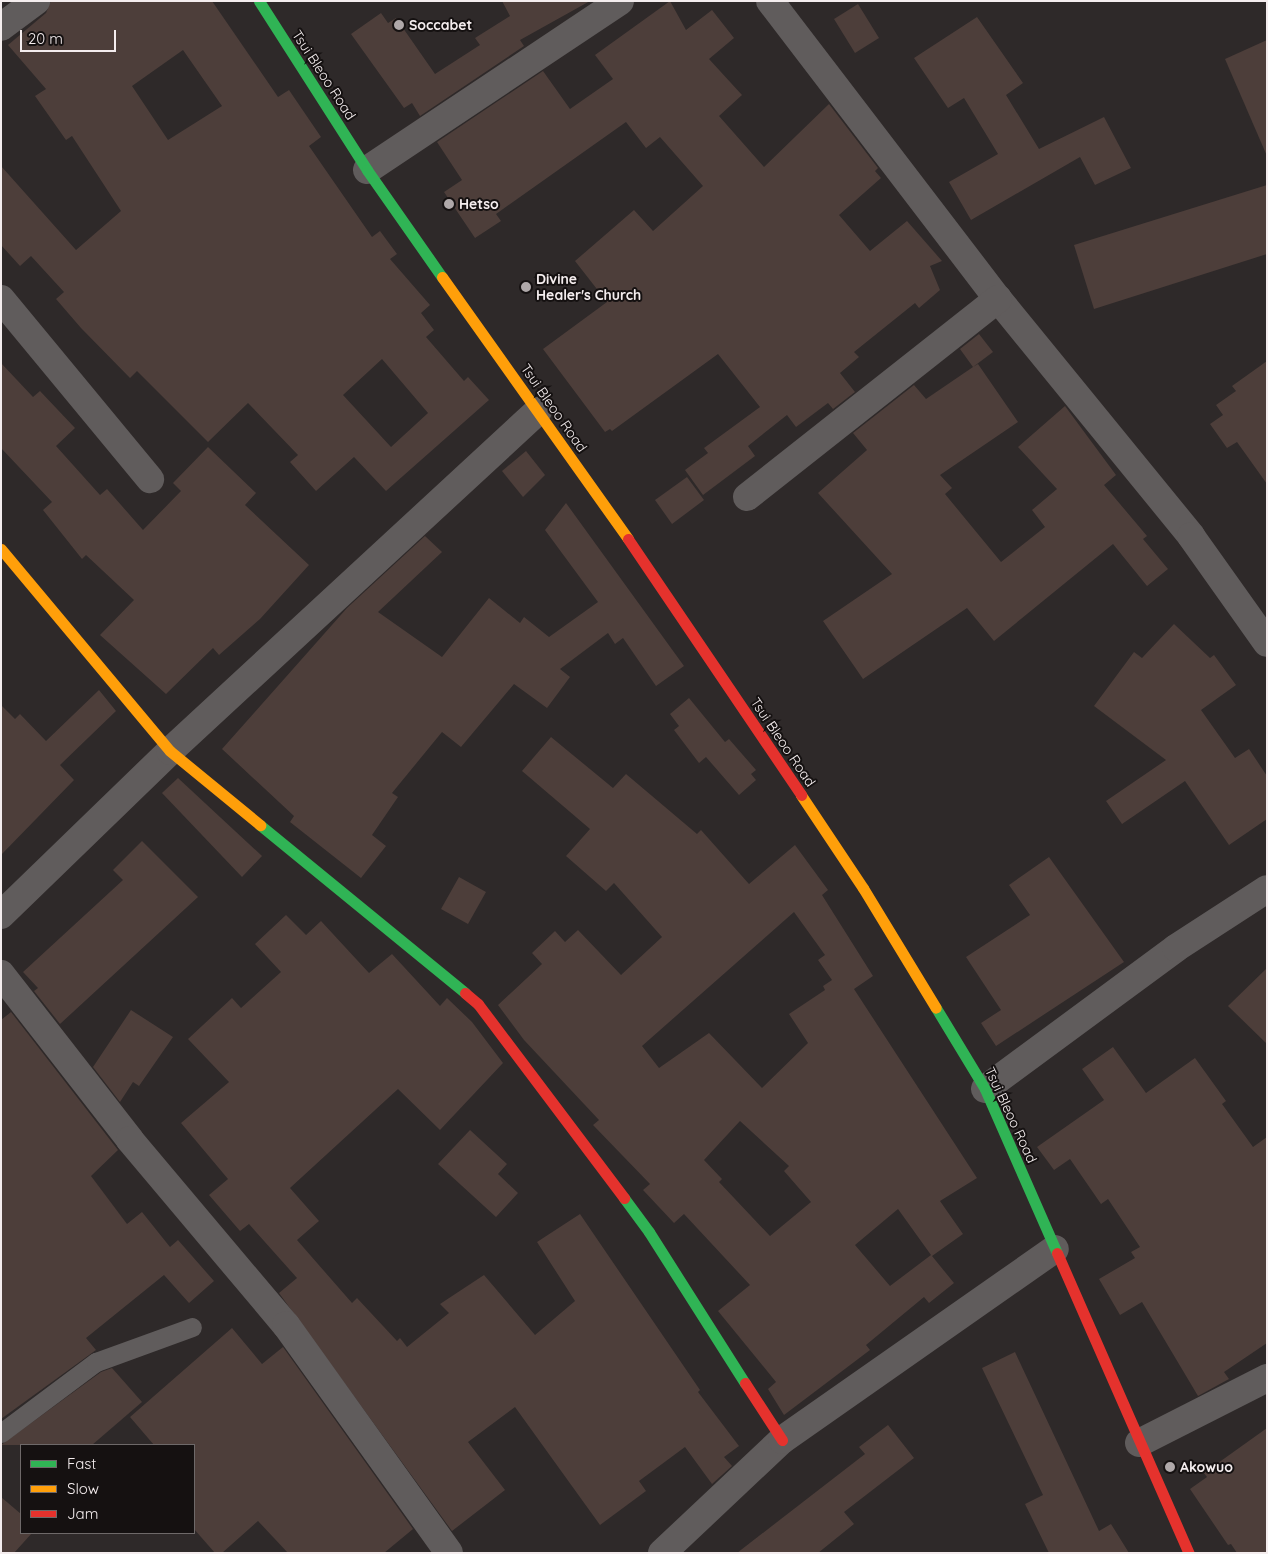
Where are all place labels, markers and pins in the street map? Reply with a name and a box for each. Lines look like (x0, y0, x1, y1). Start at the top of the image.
place label: Soccabet (409, 17, 472, 33)
marker: Soccabet (393, 19, 405, 31)
place label: Hetso (459, 196, 499, 212)
marker: Hetso (443, 198, 455, 210)
place label: Divine Healer's Church (536, 271, 641, 304)
marker: Divine Healer's Church (520, 281, 532, 293)
place label: Akowuo (1180, 1459, 1233, 1475)
marker: Akowuo (1164, 1461, 1176, 1473)

